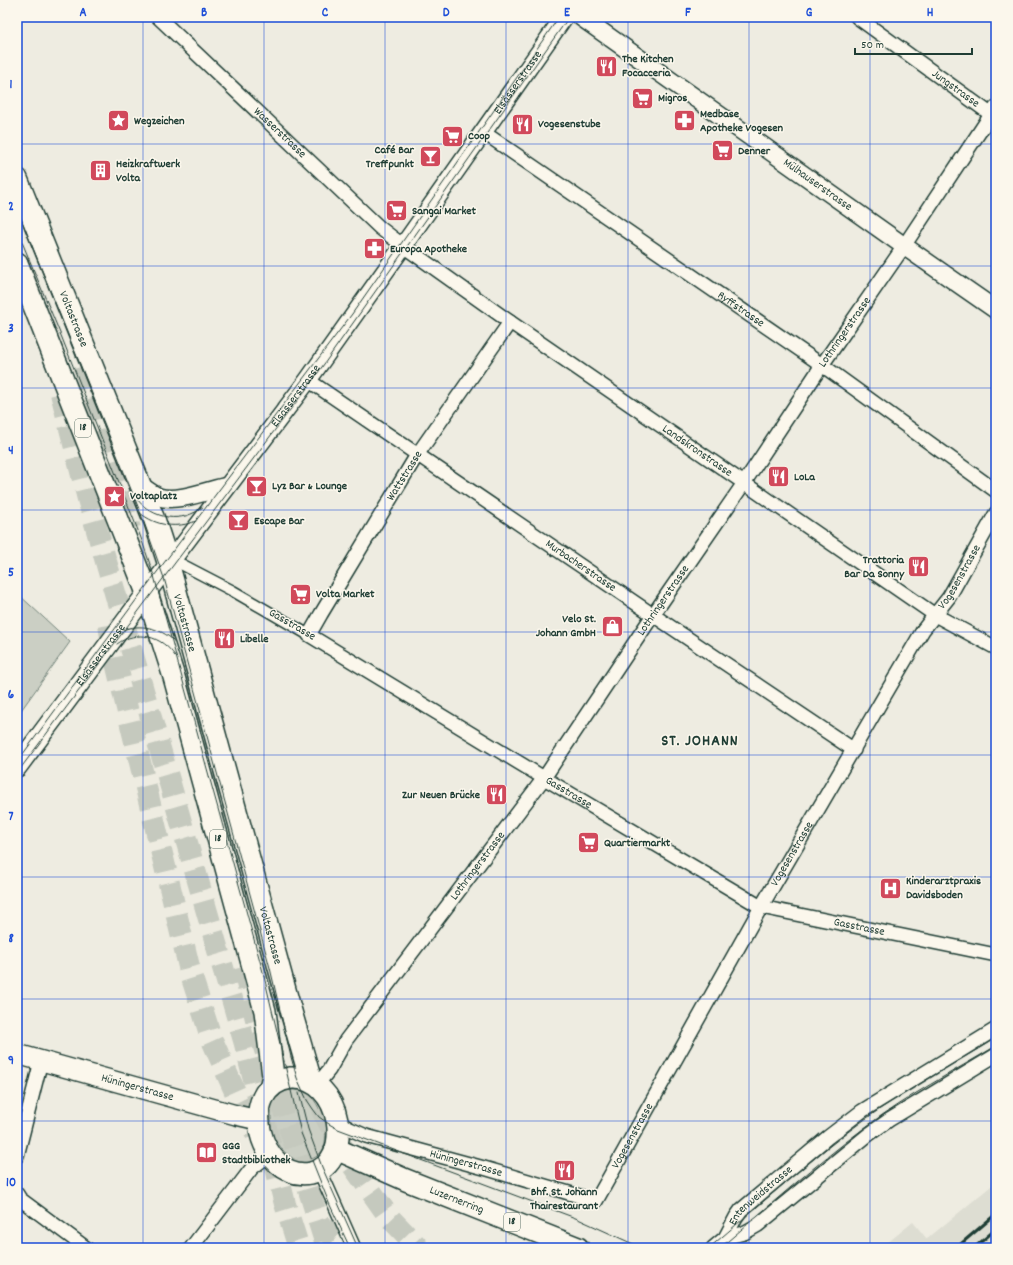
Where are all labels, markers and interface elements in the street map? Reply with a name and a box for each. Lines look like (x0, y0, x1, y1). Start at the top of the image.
text: A (79, 4, 87, 23)
text: B (201, 4, 207, 23)
text: C (322, 4, 329, 23)
text: D (443, 4, 450, 23)
text: E (564, 4, 571, 23)
text: F (685, 4, 691, 23)
text: G (806, 4, 813, 23)
text: H (927, 4, 934, 23)
scale bar (855, 30, 972, 56)
text: 50 m (861, 37, 884, 54)
street label: Elsässerstrasse (490, 47, 546, 118)
place label: The Kitchen Focacceria (622, 51, 674, 82)
restaurant icon: The Kitchen Focacceria (594, 53, 620, 79)
street label: Jungstrasse (928, 66, 983, 112)
text: 1 (10, 76, 13, 95)
supermarket icon: Migros (630, 85, 656, 111)
place label: Migros (658, 90, 687, 107)
street label: Wasserstrasse (249, 103, 310, 162)
place label: Medbase Apotheke Vogesen (700, 106, 784, 137)
place icon: Wegzeichen (106, 108, 132, 134)
pharmacy icon: Medbase Apotheke Vogesen (671, 108, 697, 134)
restaurant icon: Vogesenstube (510, 111, 536, 137)
place label: Wegzeichen (134, 113, 185, 130)
place label: Vogesenstube (538, 116, 601, 133)
supermarket icon: Coop (440, 123, 466, 149)
place label: Coop (468, 128, 491, 145)
supermarket icon: Denner (709, 138, 735, 164)
place label: Café Bar Treffpunkt (366, 142, 415, 173)
place label: Denner (738, 143, 771, 160)
bar icon: Café Bar Treffpunkt (417, 144, 443, 170)
street label: Mülhauserstrasse (780, 154, 856, 215)
place label: Heizkraftwerk Volta (116, 156, 180, 187)
building icon: Heizkraftwerk Volta (87, 158, 113, 184)
text: 2 (8, 198, 14, 217)
supermarket icon: Sangai Market (384, 198, 410, 224)
place label: Sangai Market (412, 203, 477, 220)
pharmacy icon: Europa Apotheke (361, 236, 387, 262)
place label: Europa Apotheke (390, 241, 468, 258)
street label: Ryffstrasse (714, 287, 768, 332)
street label: Voltastrasse (54, 289, 92, 350)
street label: Lothringerstrasse (814, 293, 875, 371)
text: 3 (8, 320, 14, 339)
street label: Elsässerstrasse (267, 361, 325, 431)
road number: 18 (75, 419, 91, 437)
street label: Landskronstrasse (659, 421, 736, 481)
text: 4 (8, 442, 14, 461)
street label: Wattstrasse (383, 448, 427, 504)
restaurant icon: LoLa (766, 464, 792, 490)
place label: LoLa (794, 469, 816, 486)
bar icon: Lyz Bar & Lounge (244, 473, 270, 499)
place label: Lyz Bar & Lounge (272, 478, 348, 495)
place icon: Voltaplatz (102, 483, 128, 509)
place label: Voltaplatz (130, 488, 177, 505)
bar icon: Escape Bar (226, 508, 252, 534)
place label: Escape Bar (254, 513, 305, 530)
street label: Murbacherstrasse (542, 536, 620, 596)
street label: Vogesenstrasse (934, 541, 985, 613)
place label: Trattoria Bar Da Sonny (844, 552, 905, 583)
restaurant icon: Trattoria Bar Da Sonny (906, 554, 932, 580)
street label: Lothringerstrasse (633, 562, 693, 639)
text: 5 (8, 564, 14, 583)
supermarket icon: Volta Market (287, 581, 313, 607)
place label: Volta Market (316, 586, 375, 603)
street label: Voltastrasse (169, 592, 201, 654)
street label: Gasstrasse (265, 605, 319, 645)
place label: Velo St. Johann GmbH (536, 611, 596, 642)
shop icon: Velo St. Johann GmbH (599, 613, 625, 639)
street label: Elsässerstrasse (72, 620, 130, 690)
restaurant icon: Libelle (212, 626, 238, 652)
place label: Libelle (240, 631, 269, 648)
text: 6 (8, 686, 15, 705)
district label: ST. JOHANN (661, 730, 739, 753)
street label: Gasstrasse (542, 772, 595, 813)
restaurant icon: Zur Neuen Brücke (483, 782, 509, 808)
place label: Zur Neuen Brücke (402, 787, 481, 804)
text: 7 (9, 808, 14, 827)
street label: Vogesenstrasse (766, 818, 818, 890)
street label: Lothringerstrasse (446, 828, 509, 904)
road number: 18 (210, 830, 226, 848)
supermarket icon: Quartiermarkt (575, 830, 601, 856)
place label: Quartiermarkt (604, 835, 671, 852)
place label: Kinderarztpraxis Davidsboden (906, 873, 981, 904)
hospital icon: Kinderarztpraxis Davidsboden (878, 875, 904, 901)
street label: Voltastrasse (254, 905, 286, 966)
street label: Gasstrasse (832, 914, 886, 941)
text: 8 (8, 930, 14, 949)
text: 9 (8, 1052, 14, 1071)
street label: Hüningerstrasse (99, 1069, 176, 1106)
street label: Vogesenstrasse (607, 1100, 658, 1172)
place label: GGG Stadtbibliothek (222, 1138, 291, 1169)
library icon: GGG Stadtbibliothek (194, 1140, 220, 1166)
street label: Hüningerstrasse (428, 1145, 504, 1181)
restaurant icon: Bhf. St. Johann Thairestaurant (551, 1158, 577, 1184)
street label: Entenweidstrasse (725, 1162, 796, 1228)
text: 10 (6, 1174, 16, 1193)
street label: Luzernerring (427, 1182, 486, 1218)
place label: Bhf. St. Johann Thairestaurant (530, 1184, 599, 1215)
road number: 18 (504, 1213, 520, 1231)

